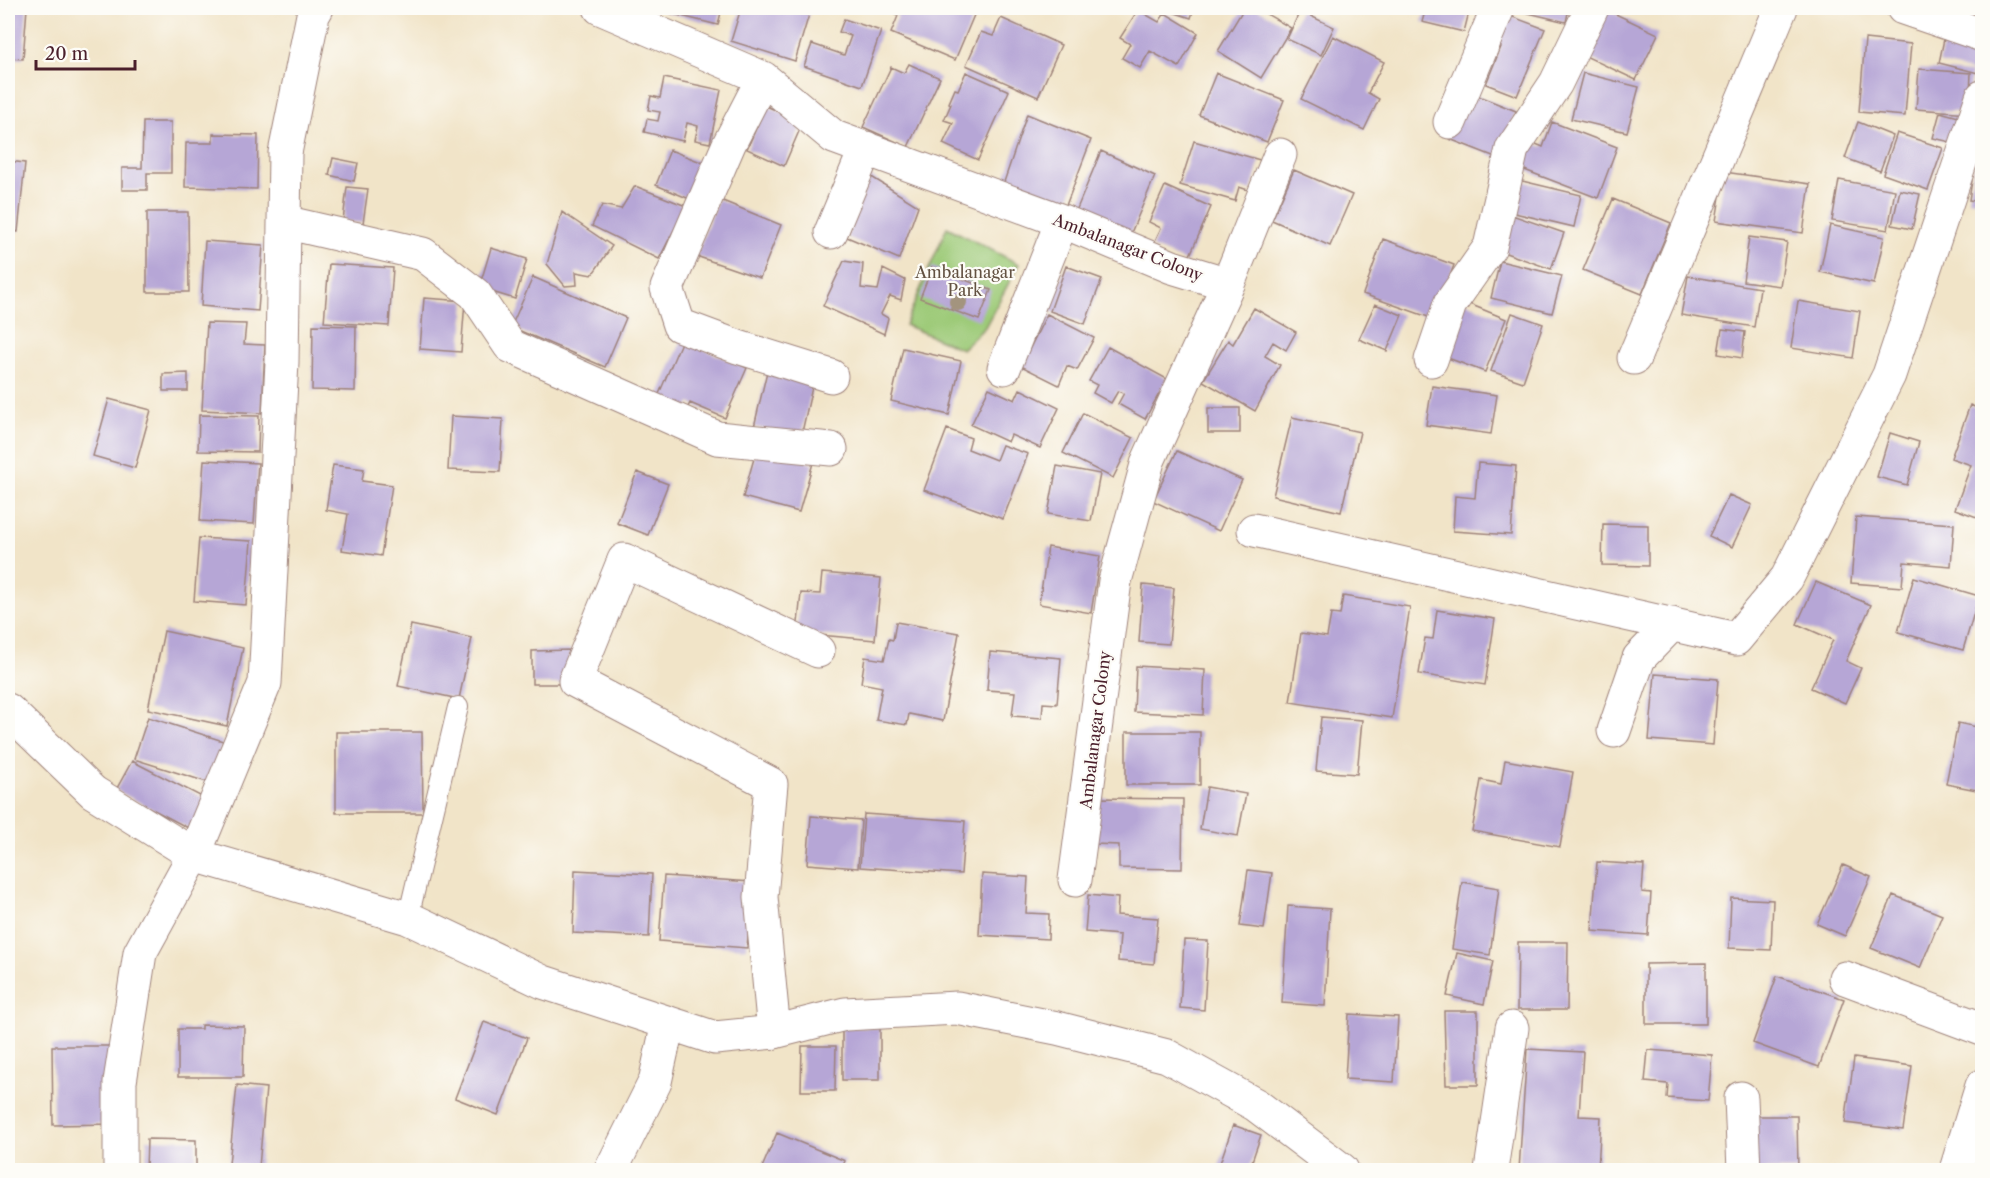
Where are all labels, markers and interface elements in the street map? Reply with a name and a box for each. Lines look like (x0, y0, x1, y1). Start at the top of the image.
scale bar (36, 33, 135, 71)
text: 20 m (45, 43, 89, 65)
street label: Ambalanagar Colony (1049, 209, 1207, 285)
park label: Ambalanagar Park (914, 262, 1015, 300)
street label: Ambalanagar Colony (1075, 649, 1115, 811)

